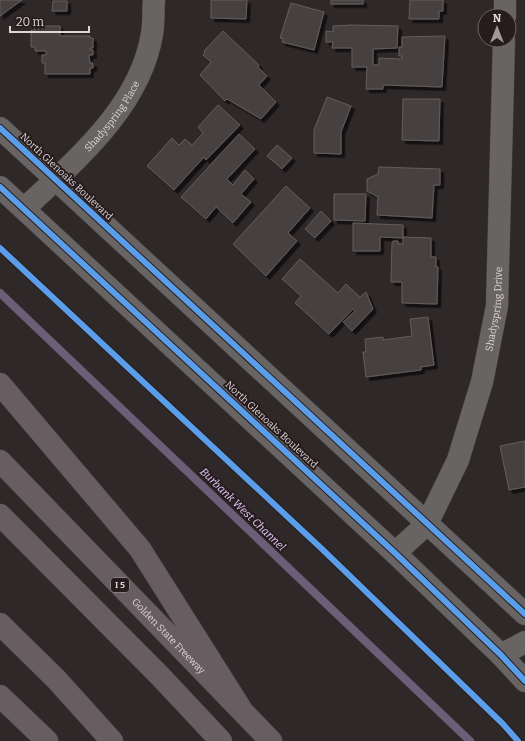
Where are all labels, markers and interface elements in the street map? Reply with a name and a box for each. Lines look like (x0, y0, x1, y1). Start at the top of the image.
scale bar (10, 8, 89, 34)
north arrow (477, 8, 517, 48)
text: N (493, 12, 502, 25)
text: 20 m (16, 15, 45, 29)
street label: Shadyspring Place (82, 79, 143, 154)
street label: North Glenoaks Boulevard (18, 131, 115, 223)
street label: Shadyspring Drive (483, 267, 505, 352)
street label: North Glenoaks Boulevard (223, 379, 320, 471)
water label: Burbank West Channel (197, 465, 288, 554)
road number: I 5 (111, 578, 129, 592)
street label: Golden State Freeway (129, 596, 208, 677)

